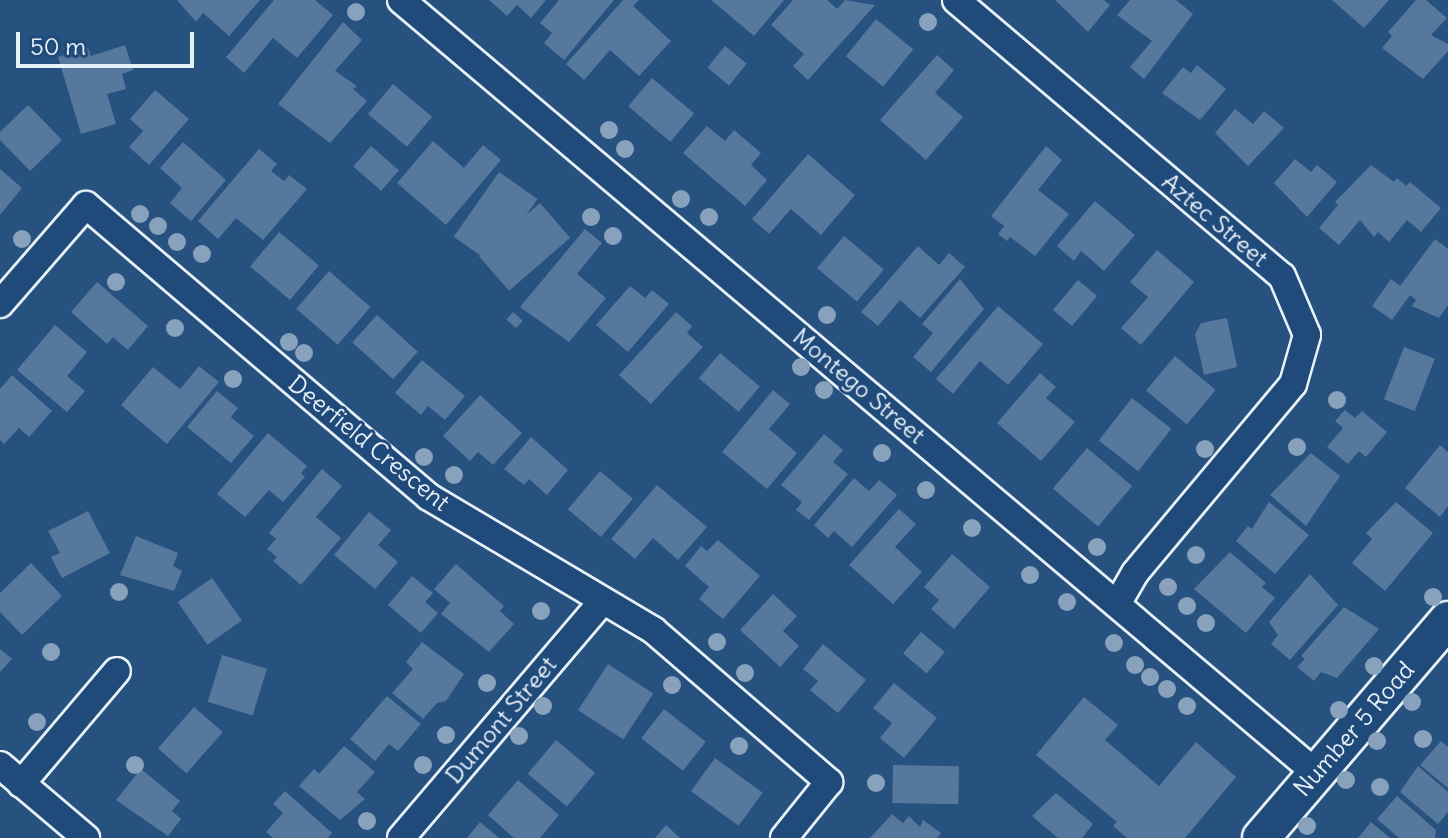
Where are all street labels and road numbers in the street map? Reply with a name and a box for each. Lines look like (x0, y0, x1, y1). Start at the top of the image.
street label: Aztec Street (1156, 167, 1274, 273)
street label: Montego Street (787, 322, 931, 450)
street label: Deerfield Crescent (283, 369, 455, 517)
street label: Dumont Street (439, 651, 563, 789)
street label: Number 5 Road (1288, 656, 1420, 802)

